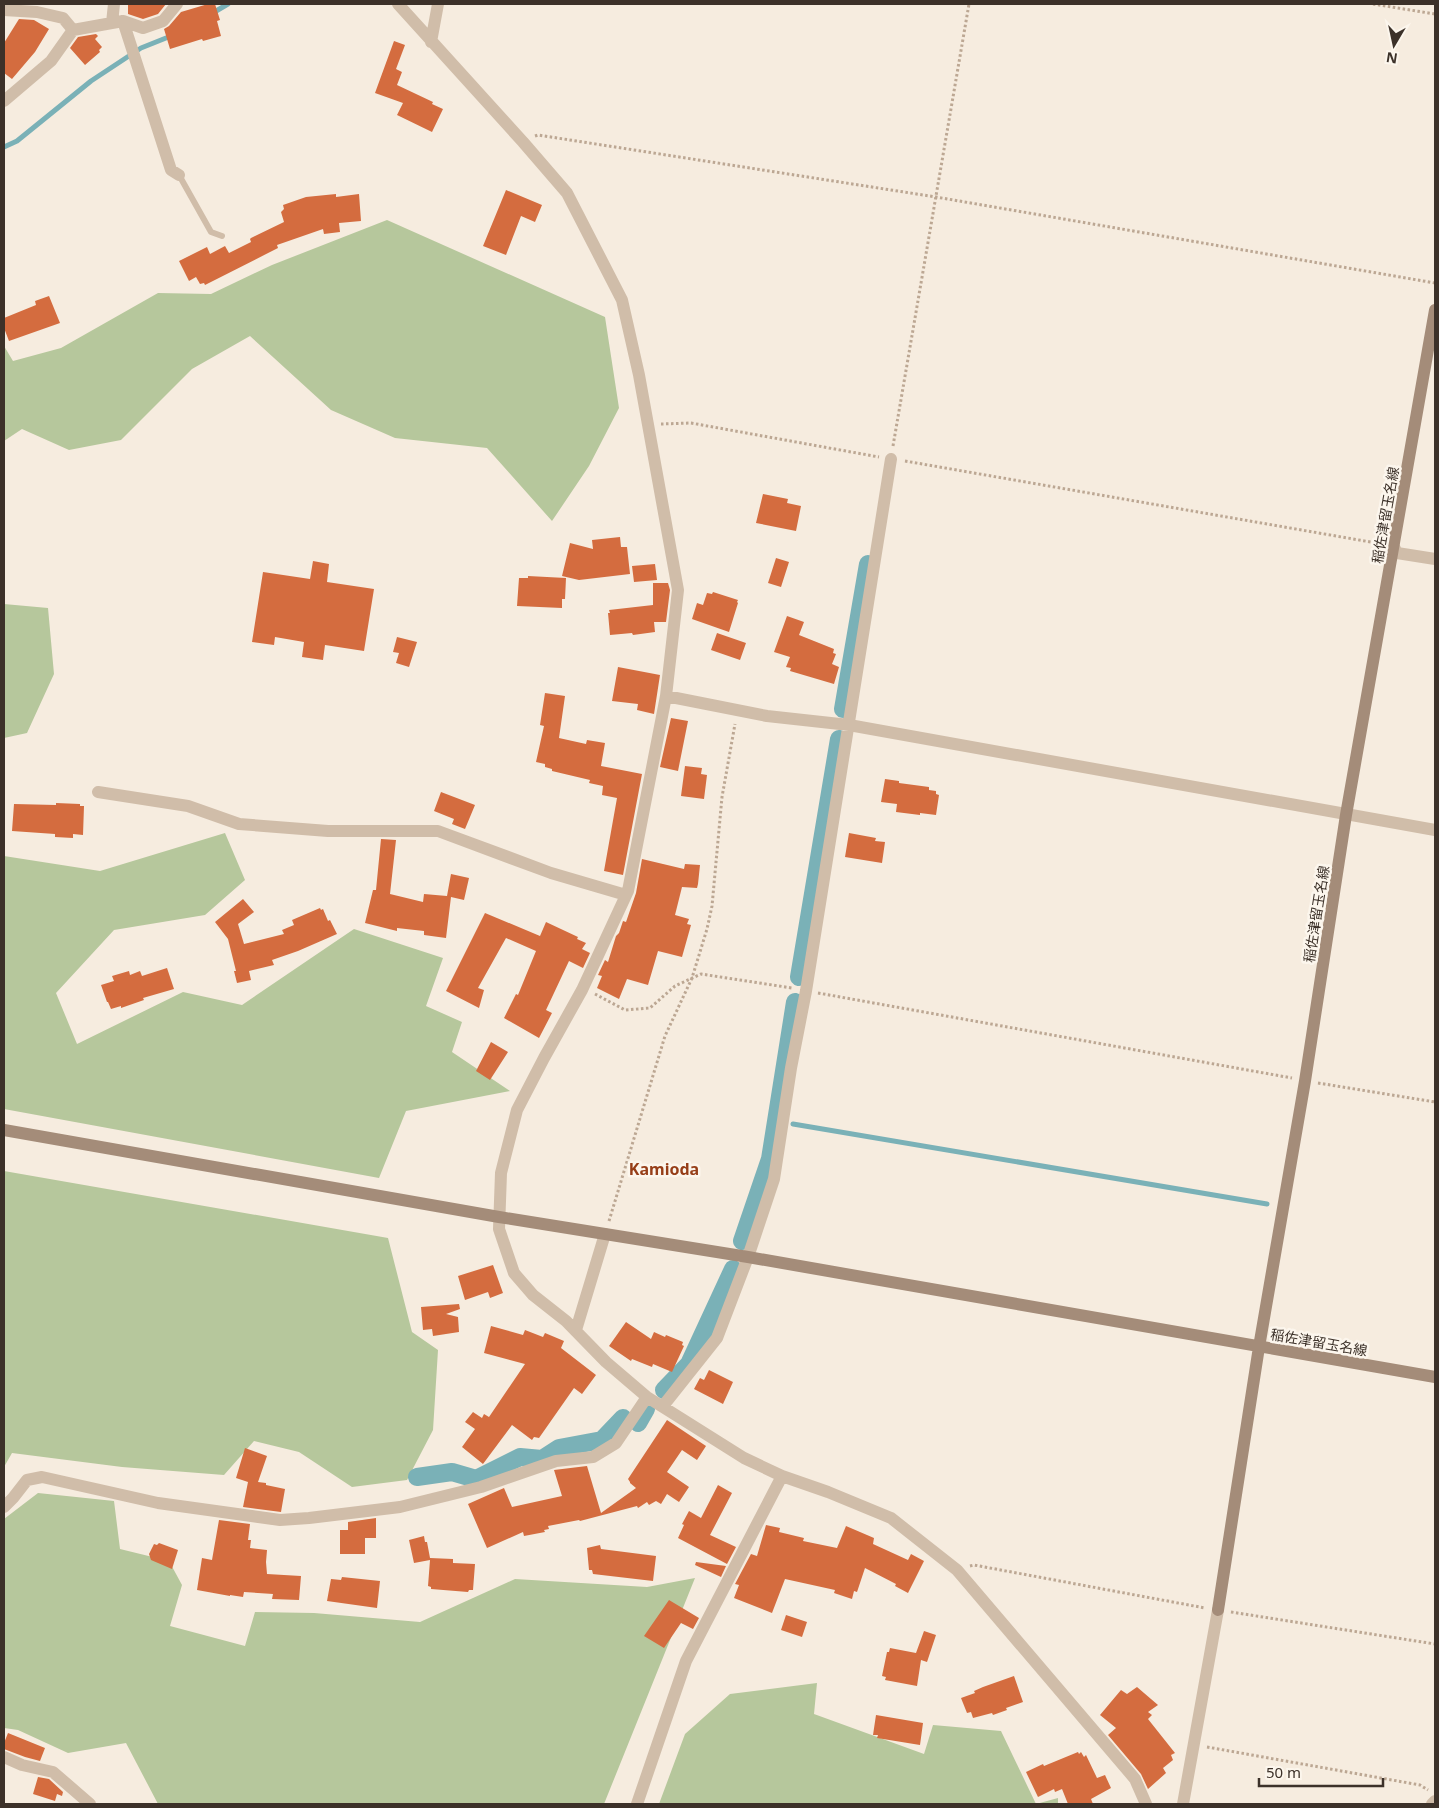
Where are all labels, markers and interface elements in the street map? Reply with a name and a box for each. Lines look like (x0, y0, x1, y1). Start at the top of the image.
north arrow (1369, 20, 1419, 70)
text: N (1385, 48, 1399, 69)
street label: 稲佐津留玉名線 (1367, 465, 1403, 565)
street label: 稲佐津留玉名線 (1299, 864, 1333, 964)
district label: Kamioda (629, 1158, 699, 1180)
street label: 稲佐津留玉名線 (1269, 1324, 1369, 1360)
scale bar (1259, 1756, 1383, 1788)
text: 50 m (1266, 1762, 1301, 1782)

